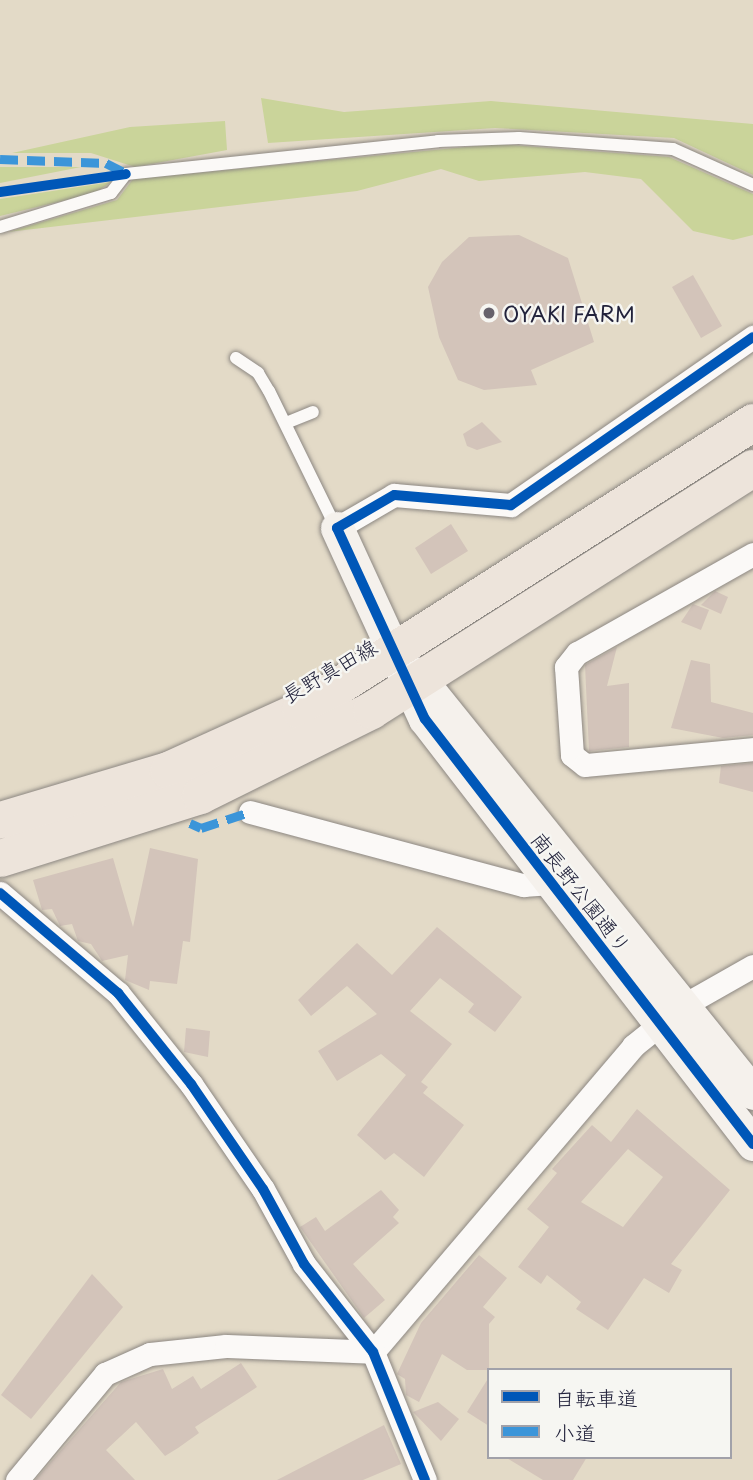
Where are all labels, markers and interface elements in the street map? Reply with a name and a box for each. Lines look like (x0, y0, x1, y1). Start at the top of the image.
place label: OYAKI FARM (503, 300, 637, 326)
marker: OYAKI FARM (481, 305, 497, 321)
street label: 長野真田線 (277, 633, 381, 707)
street label: 南長野公園通り (527, 826, 637, 958)
legend (487, 1368, 732, 1459)
text: 自転車道 (554, 1381, 638, 1413)
text: 小道 (554, 1416, 596, 1448)

